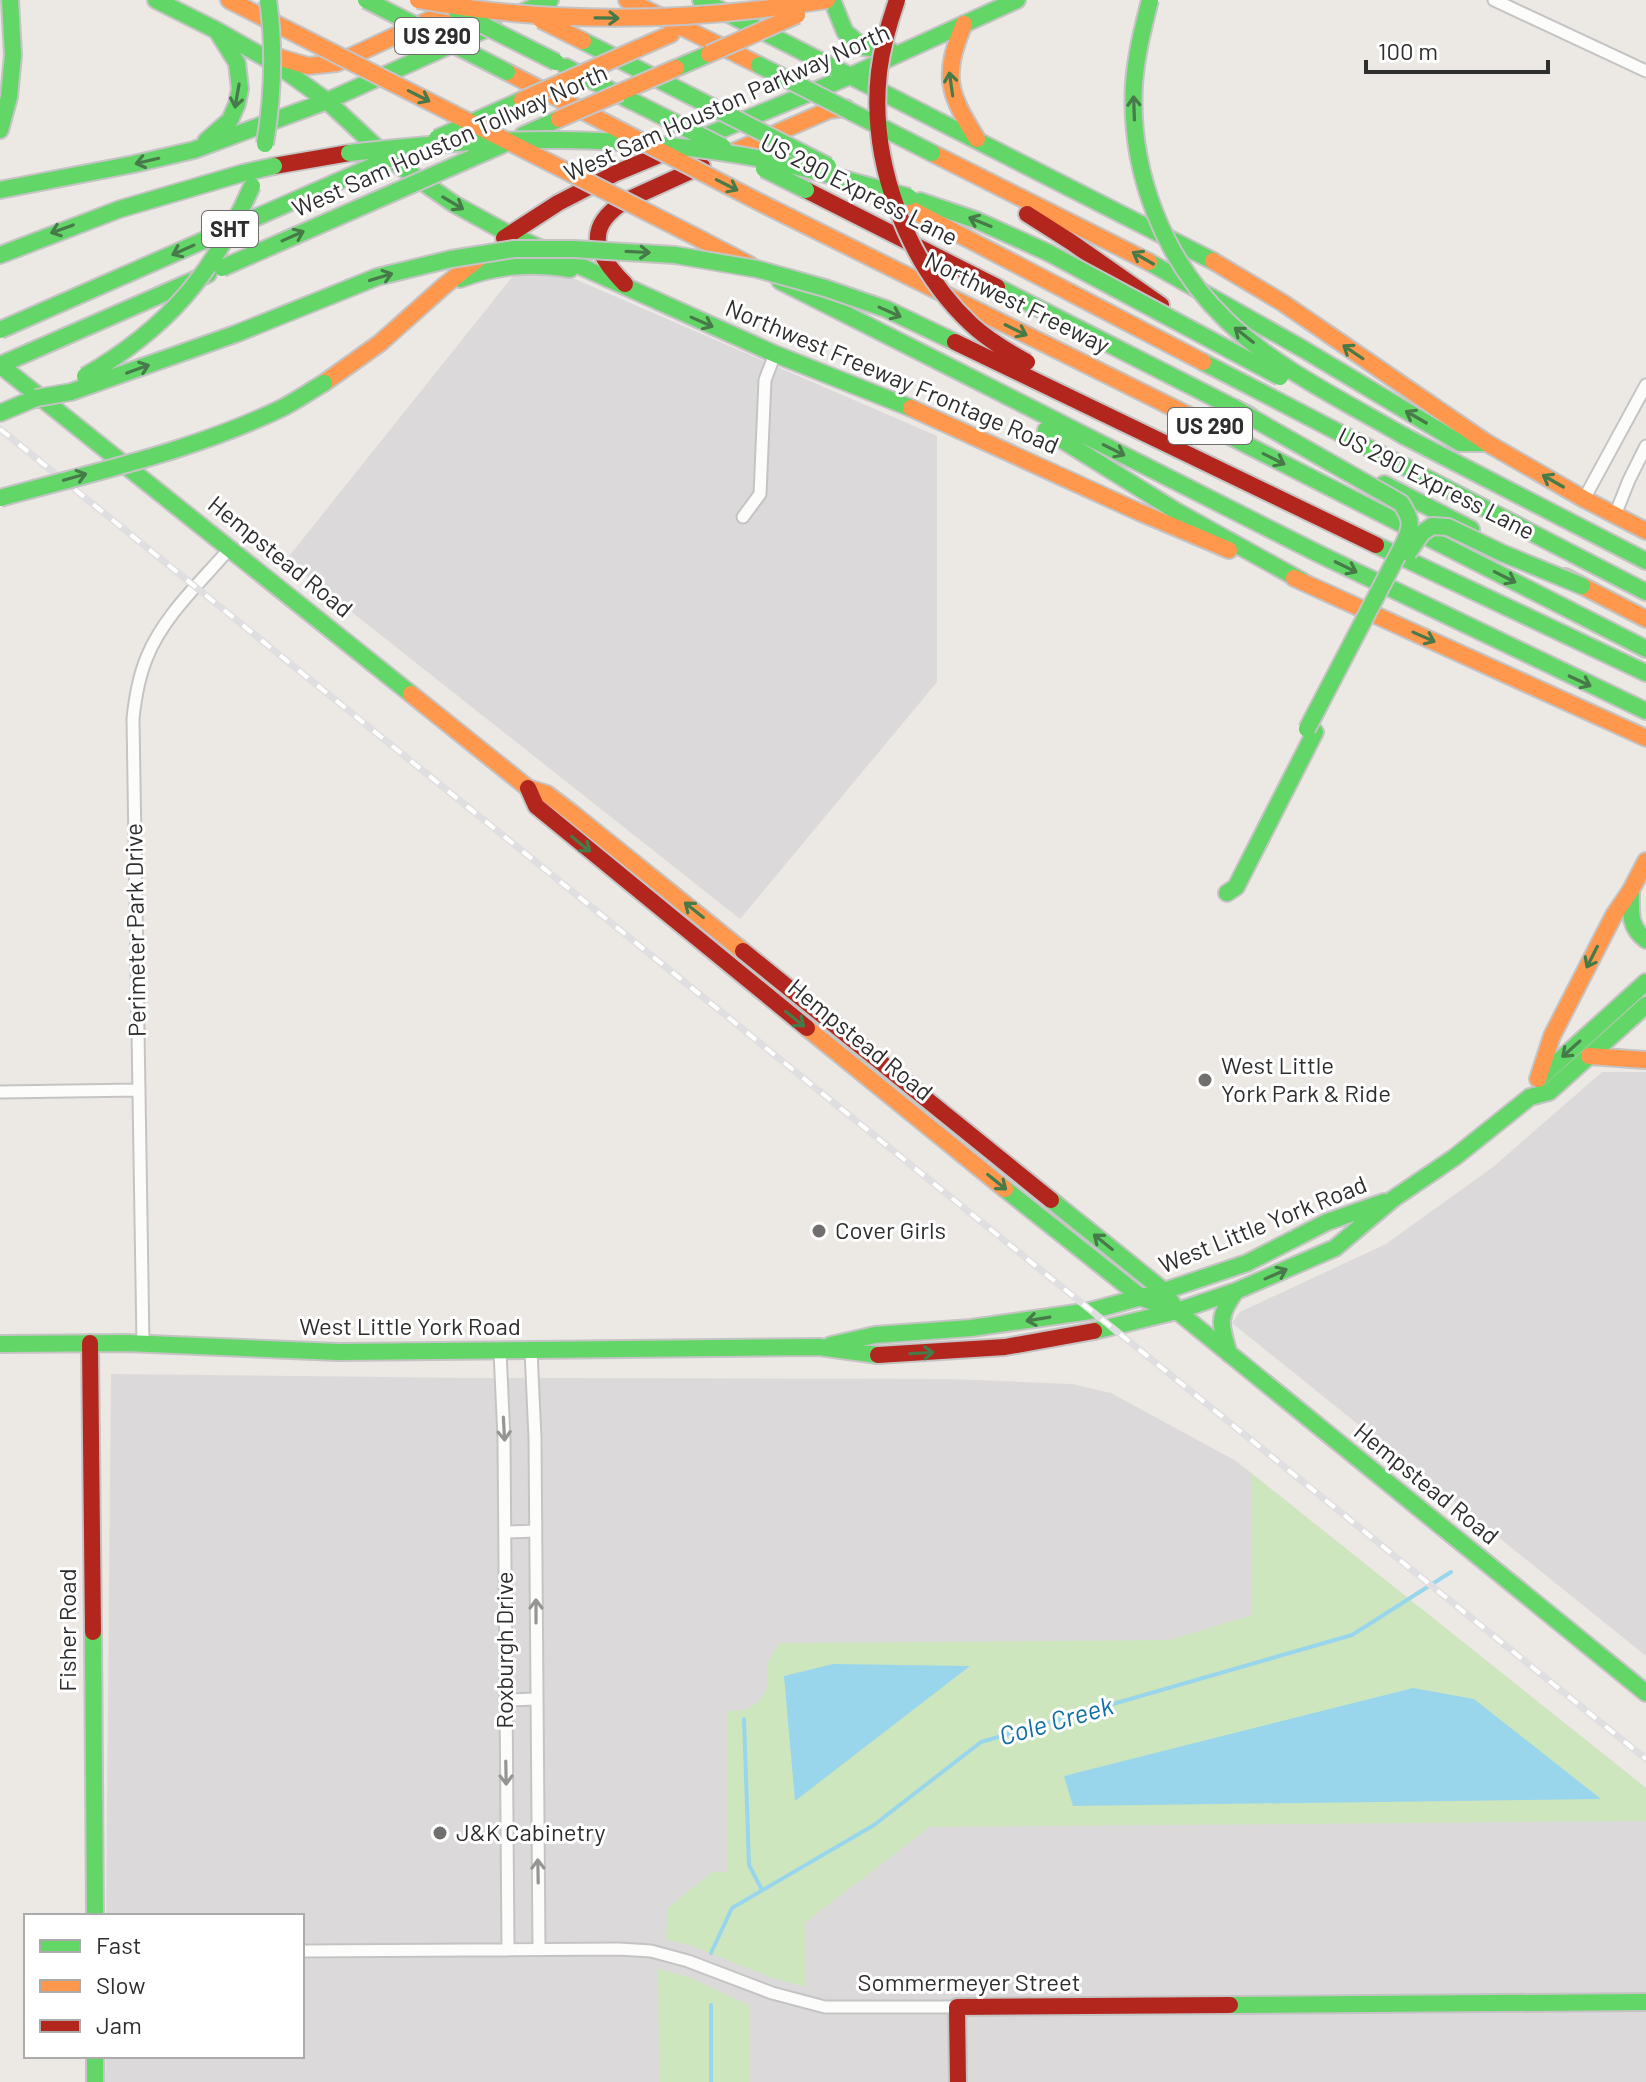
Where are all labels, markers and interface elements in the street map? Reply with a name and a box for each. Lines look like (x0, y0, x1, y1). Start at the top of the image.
one-way arrow (593, 10, 620, 26)
street label: West Sam Houston Parkway North (559, 17, 894, 187)
road number: US 290 (395, 18, 479, 54)
scale bar (1366, 24, 1548, 74)
text: 100 m (1378, 36, 1438, 65)
street label: West Sam Houston Tollway North (287, 57, 611, 222)
one-way arrow (943, 72, 958, 98)
one-way arrow (229, 83, 244, 109)
one-way arrow (407, 89, 430, 105)
one-way arrow (1126, 95, 1141, 122)
street label: US 290 Express Lane (756, 126, 963, 251)
one-way arrow (135, 154, 161, 169)
one-way arrow (714, 178, 738, 193)
one-way arrow (441, 195, 464, 211)
road number: SHT (202, 211, 258, 247)
one-way arrow (968, 214, 993, 229)
one-way arrow (50, 223, 75, 237)
one-way arrow (280, 228, 305, 243)
one-way arrow (171, 243, 196, 258)
street label: Northwest Freeway (921, 244, 1115, 359)
one-way arrow (624, 245, 651, 260)
one-way arrow (1132, 250, 1155, 266)
one-way arrow (368, 269, 393, 283)
street label: Northwest Freeway Frontage Road (722, 292, 1064, 459)
one-way arrow (877, 305, 901, 320)
one-way arrow (689, 315, 714, 330)
one-way arrow (1004, 323, 1028, 338)
one-way arrow (1234, 326, 1255, 343)
one-way arrow (1342, 343, 1364, 360)
one-way arrow (125, 360, 150, 375)
road number: US 290 (1168, 408, 1252, 444)
one-way arrow (1405, 409, 1428, 425)
street label: US 290 Express Lane (1333, 420, 1540, 545)
one-way arrow (1102, 443, 1126, 458)
one-way arrow (1262, 451, 1285, 467)
one-way arrow (62, 469, 88, 484)
one-way arrow (1542, 473, 1565, 489)
street label: Hempstead Road (203, 489, 359, 623)
one-way arrow (1334, 560, 1358, 575)
one-way arrow (1493, 570, 1517, 585)
one-way arrow (1412, 630, 1436, 645)
one-way arrow (1568, 674, 1592, 689)
street label: Perimeter Park Drive (118, 823, 151, 1037)
one-way arrow (570, 835, 591, 852)
one-way arrow (683, 902, 704, 920)
one-way arrow (1584, 945, 1599, 969)
street label: Hempstead Road (783, 972, 939, 1106)
one-way arrow (785, 1009, 806, 1027)
one-way arrow (1562, 1040, 1582, 1058)
place label: West Little York Park & Ride (1221, 1050, 1391, 1107)
marker: West Little York Park & Ride (1196, 1071, 1214, 1089)
street label: West Little York Road (1154, 1169, 1371, 1279)
one-way arrow (986, 1174, 1007, 1191)
place label: Cover Girls (835, 1215, 946, 1244)
marker: Cover Girls (810, 1222, 828, 1240)
one-way arrow (1093, 1233, 1114, 1251)
one-way arrow (1264, 1266, 1288, 1281)
street label: West Little York Road (299, 1311, 521, 1340)
one-way arrow (1026, 1313, 1051, 1328)
one-way arrow (908, 1345, 935, 1360)
one-way arrow (496, 1415, 511, 1442)
street label: Hempstead Road (1349, 1416, 1505, 1550)
street label: Fisher Road (52, 1568, 81, 1692)
street label: Roxburgh Drive (489, 1571, 518, 1729)
one-way arrow (528, 1598, 544, 1625)
water label: Cole Creek (995, 1688, 1117, 1751)
one-way arrow (498, 1759, 514, 1786)
place label: J&K Cabinetry (456, 1817, 606, 1846)
marker: J&K Cabinetry (431, 1824, 449, 1842)
one-way arrow (530, 1858, 546, 1885)
legend (24, 1914, 304, 2058)
text: Fast (96, 1930, 141, 1959)
street label: Sommermeyer Street (858, 1967, 1080, 1996)
text: Slow (96, 1970, 145, 1999)
text: Jam (96, 2010, 142, 2039)

